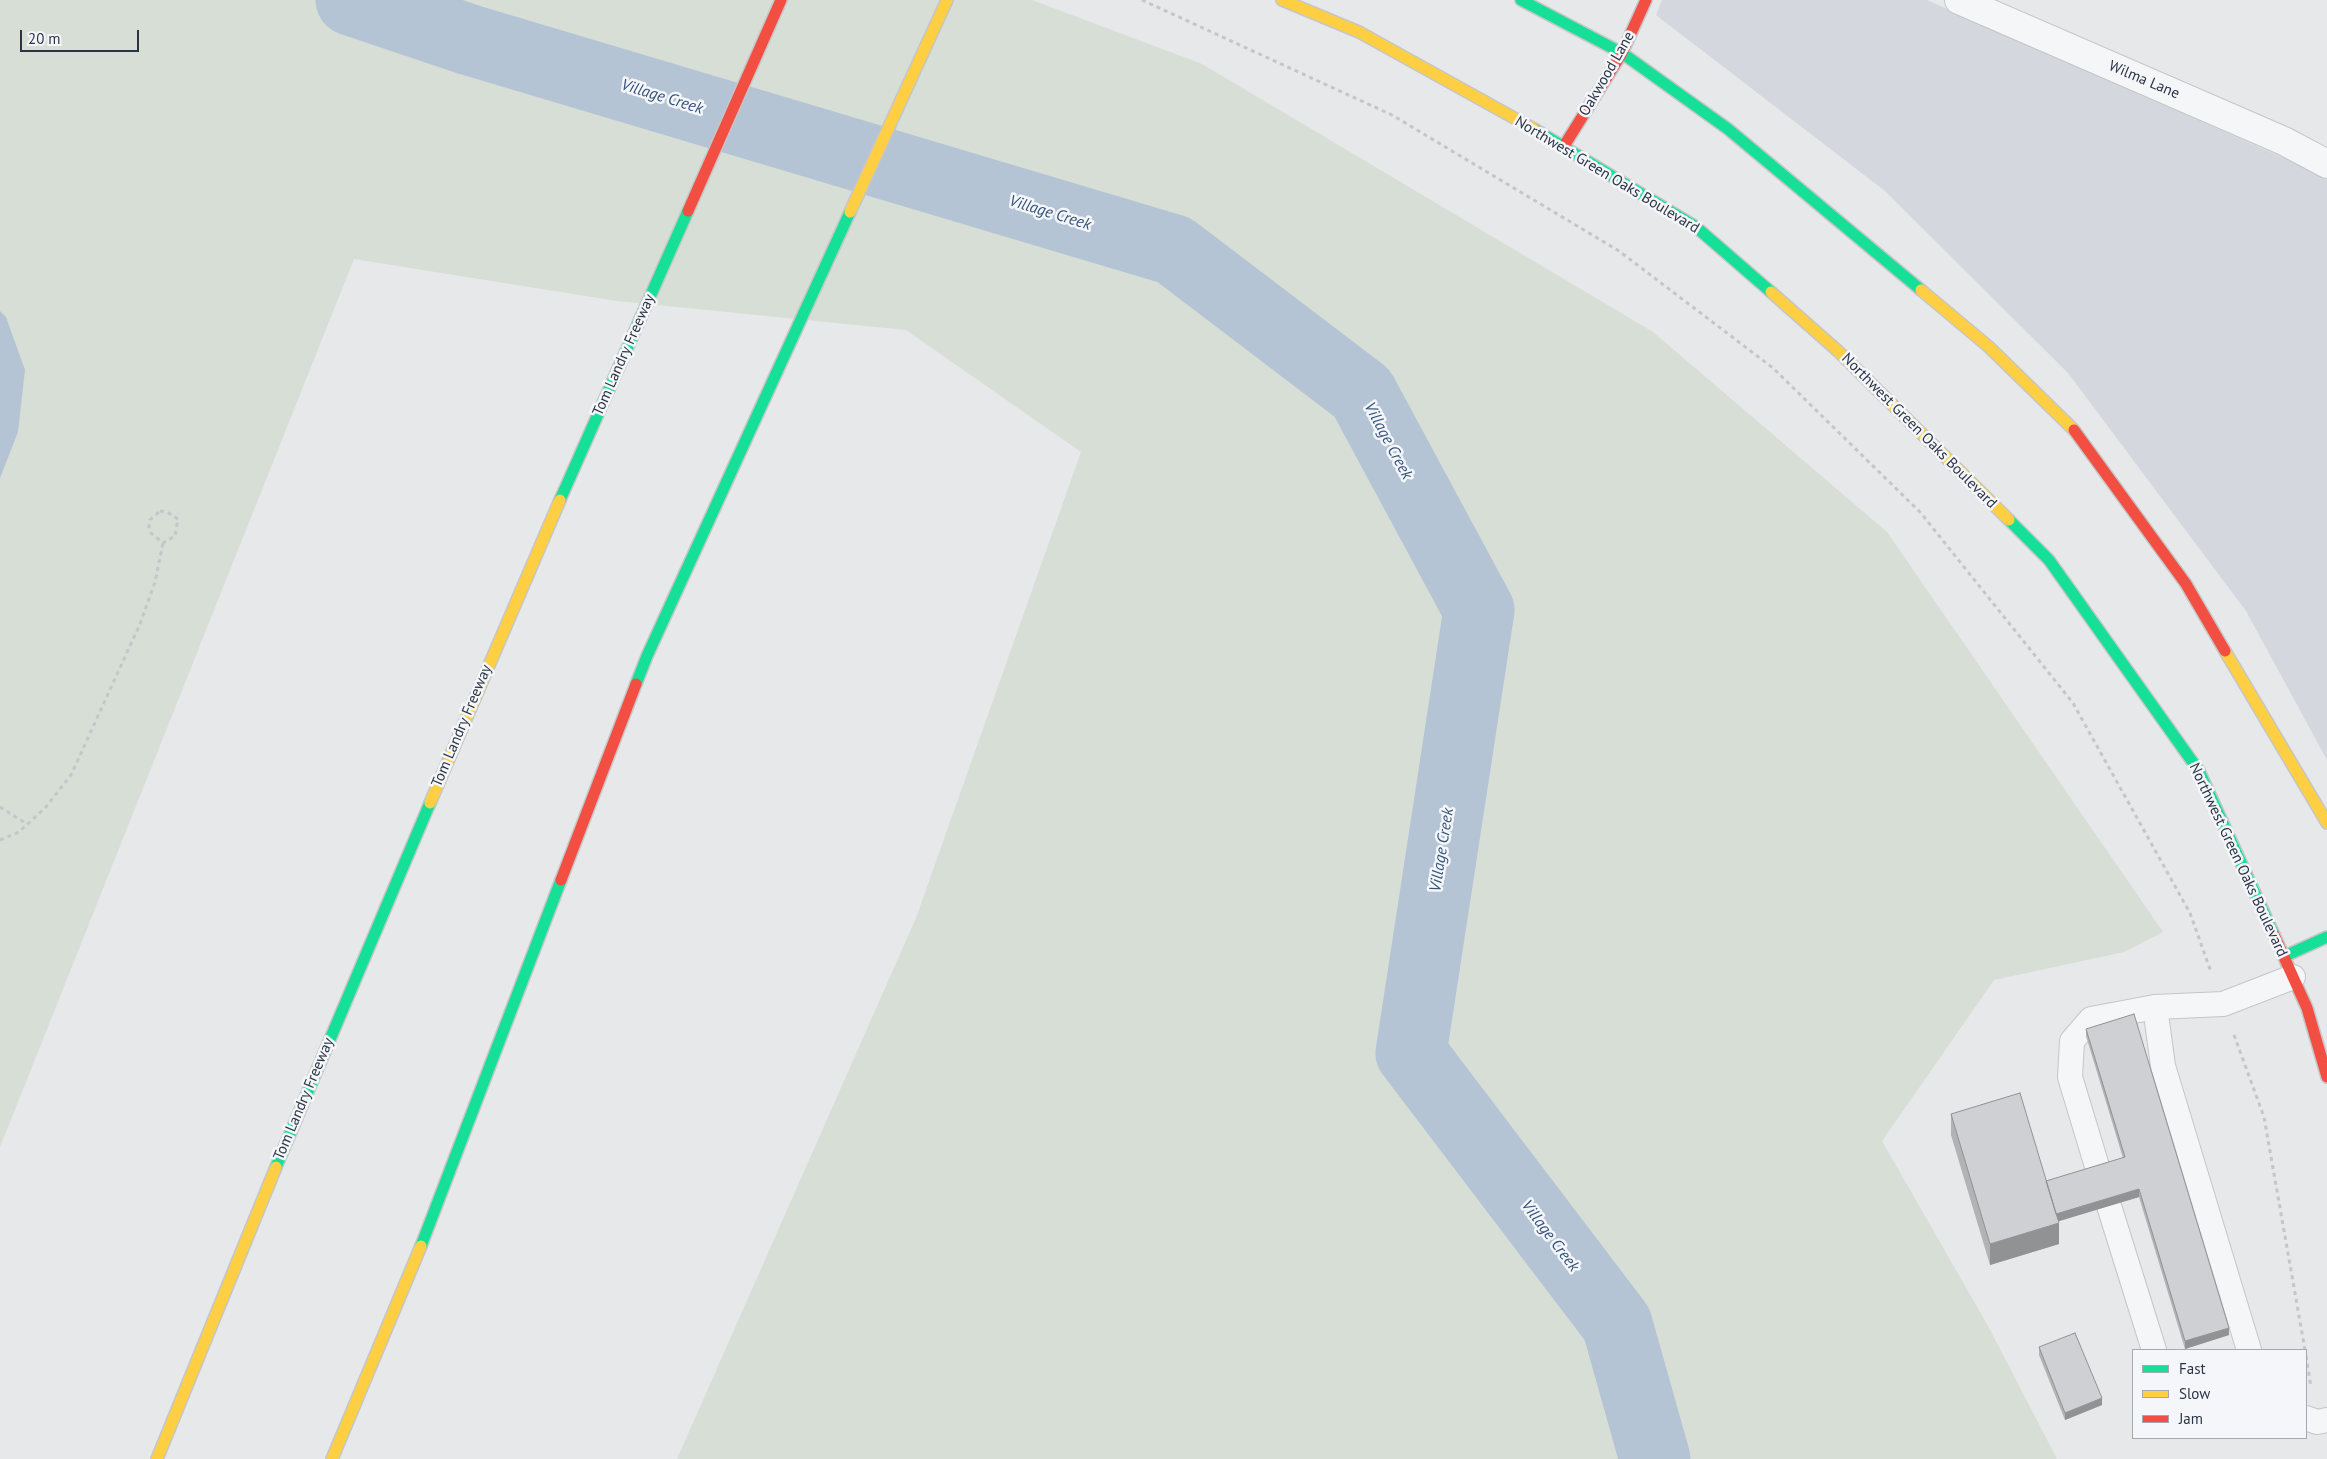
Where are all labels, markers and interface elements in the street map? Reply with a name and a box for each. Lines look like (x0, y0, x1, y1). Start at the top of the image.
scale bar (22, 20, 141, 52)
text: 20 m (28, 29, 61, 48)
street label: Oakwood Lane (1576, 29, 1638, 119)
street label: Wilma Lane (2106, 57, 2182, 103)
water label: Village Creek (619, 75, 705, 119)
street label: Northwest Green Oaks Boulevard (1511, 113, 1703, 237)
water label: Village Creek (1007, 191, 1093, 235)
street label: Tom Landry Freeway (589, 291, 659, 419)
street label: Northwest Green Oaks Boulevard (1838, 350, 2000, 512)
water label: Village Creek (1360, 399, 1416, 483)
street label: Tom Landry Freeway (428, 662, 496, 790)
street label: Northwest Green Oaks Boulevard (2185, 760, 2291, 960)
water label: Village Creek (1426, 807, 1458, 893)
street label: Tom Landry Freeway (270, 1035, 338, 1163)
water label: Village Creek (1517, 1196, 1583, 1276)
legend (2132, 1349, 2307, 1439)
text: Fast (2179, 1359, 2206, 1378)
text: Slow (2179, 1384, 2210, 1403)
text: Jam (2179, 1409, 2203, 1428)

